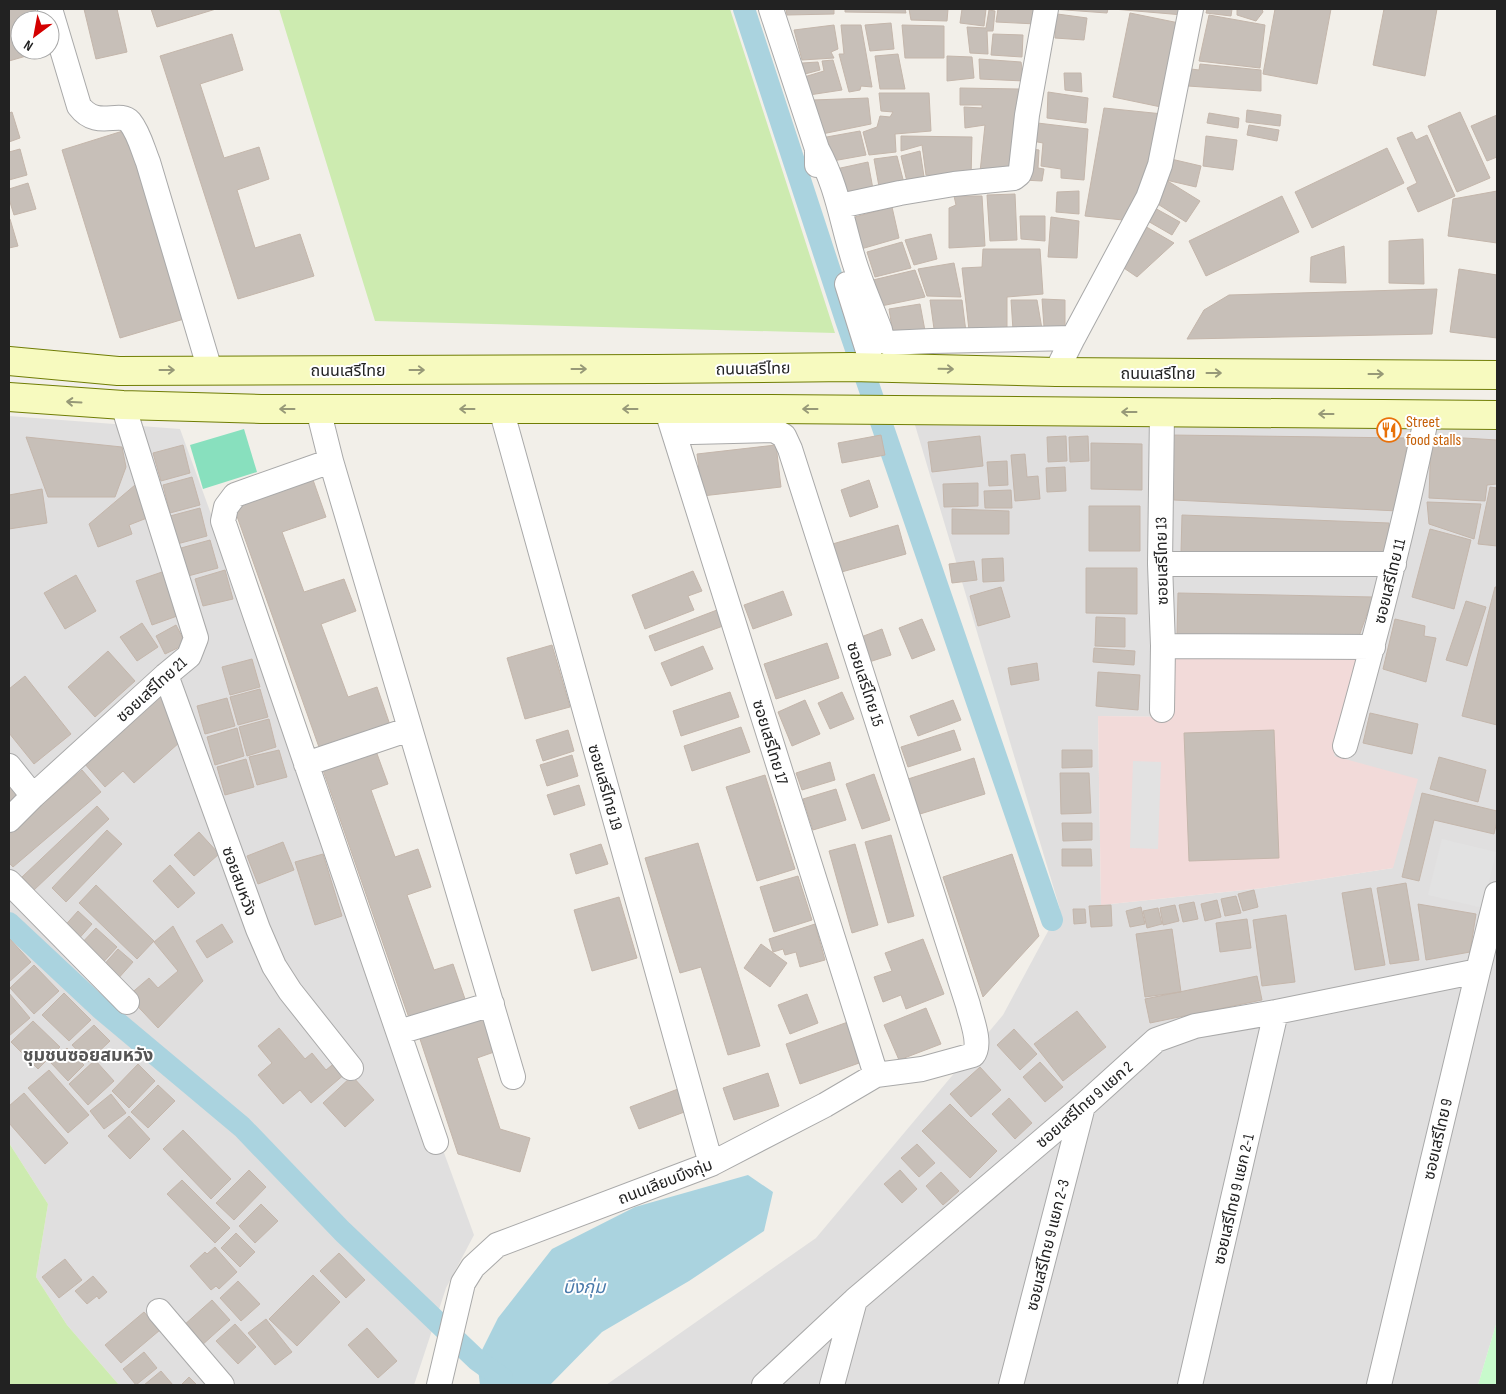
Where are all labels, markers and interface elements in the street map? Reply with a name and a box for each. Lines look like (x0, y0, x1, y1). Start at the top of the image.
north arrow (10, 10, 60, 60)
text: N (21, 36, 36, 55)
street label: ถนนเสรีไทย (715, 359, 791, 380)
street label: ถนนเสรีไทย (311, 362, 385, 381)
one-way arrow (938, 364, 954, 374)
one-way arrow (158, 365, 175, 375)
one-way arrow (408, 365, 425, 375)
one-way arrow (571, 365, 587, 374)
street label: ถนนเสรีไทย (1121, 365, 1195, 384)
one-way arrow (1205, 368, 1221, 378)
one-way arrow (1368, 369, 1384, 379)
one-way arrow (66, 398, 82, 407)
one-way arrow (280, 404, 296, 414)
one-way arrow (460, 404, 476, 414)
one-way arrow (622, 404, 638, 414)
one-way arrow (802, 404, 818, 414)
one-way arrow (1121, 407, 1137, 417)
one-way arrow (1318, 409, 1334, 419)
place label: Street food stalls (1406, 413, 1461, 450)
restaurant icon: Street food stalls (1376, 417, 1402, 443)
street label: ซอยเสรีไทย 13 (1152, 517, 1173, 605)
street label: ซอยเสรีไทย 11 (1371, 536, 1410, 626)
street label: ซอยเสรีไทย 15 (842, 640, 887, 729)
street label: ซอยเสรีไทย 21 (113, 653, 191, 727)
street label: ซอยเสรีไทย 17 (748, 698, 792, 788)
street label: ซอยเสรีไทย 19 (583, 742, 626, 833)
street label: ซอยสมหวัง (217, 844, 260, 919)
district label: ชุมชนซอยสมหวัง (23, 1045, 153, 1066)
street label: ซอยเสรีไทย 9 แยก 2 (1033, 1058, 1137, 1152)
street label: ซอยเสรีไทย 9 (1420, 1097, 1457, 1182)
street label: ซอยเสรีไทย 9 แยก 2-1 (1210, 1132, 1259, 1267)
street label: ถนนเลียบบึงกุ่ม (616, 1156, 716, 1209)
street label: ซอยเสรีไทย 9 แยก 2-3 (1023, 1178, 1074, 1313)
water label: บึงกุ่ม (563, 1277, 607, 1298)

